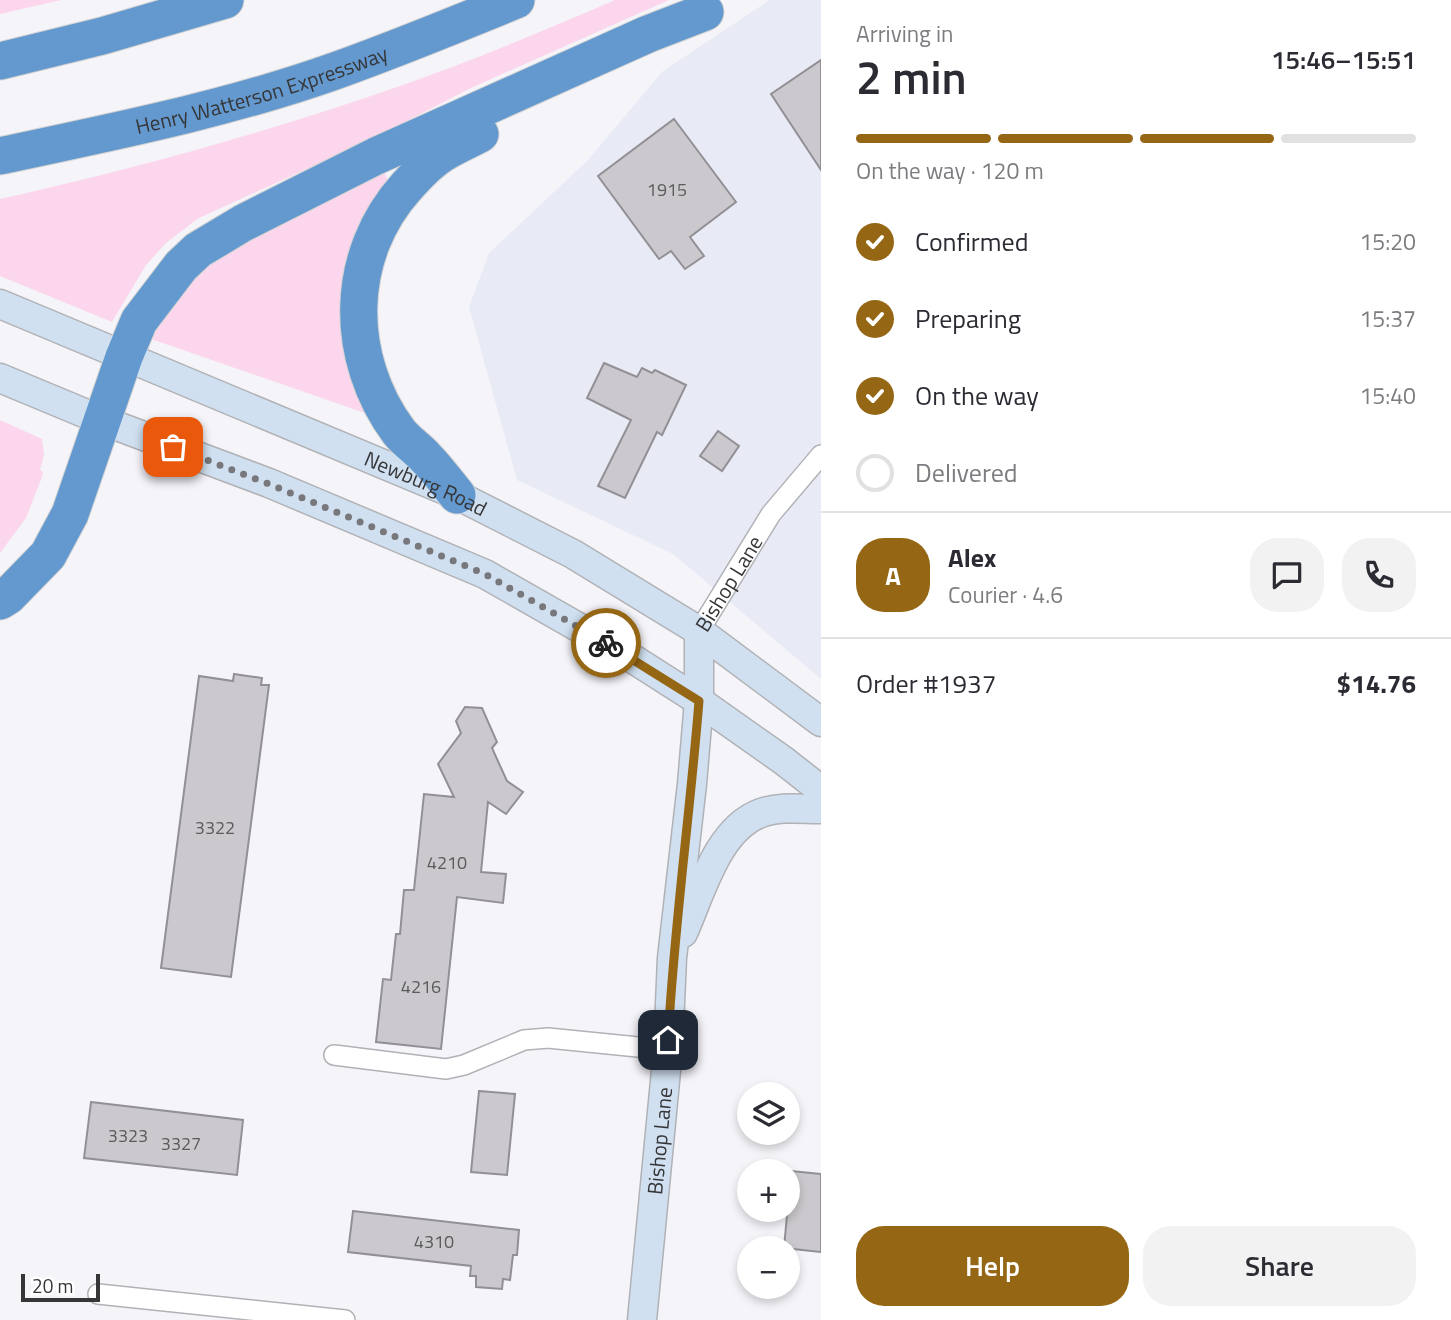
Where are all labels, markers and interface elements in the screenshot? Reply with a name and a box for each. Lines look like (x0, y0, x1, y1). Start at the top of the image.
text: Arriving in (856, 16, 953, 51)
street label: Henry Watterson Expressway (132, 37, 392, 142)
text: 15:46–15:51 (1271, 40, 1416, 79)
text: 2 min (856, 42, 967, 112)
text: On the way · 120 m (856, 153, 1044, 188)
house number: 1915 (647, 176, 687, 203)
text: Confirmed (915, 222, 1029, 261)
icon: check (856, 223, 894, 261)
text: 15:20 (1359, 224, 1416, 259)
text: Preparing (915, 299, 1021, 338)
icon: check (856, 300, 894, 338)
text: 15:37 (1359, 301, 1416, 336)
text: On the way (915, 376, 1039, 415)
icon: check (856, 377, 894, 415)
text: 15:40 (1359, 378, 1416, 413)
pin (143, 417, 203, 477)
icon: bag (154, 428, 192, 466)
street label: Newburg Road (360, 442, 493, 524)
text: Delivered (915, 453, 1018, 492)
street label: Bishop Lane (686, 529, 770, 638)
text: Alex (948, 538, 996, 577)
button: chat (1250, 538, 1324, 612)
button: phone (1342, 538, 1416, 612)
text: A (885, 556, 901, 595)
text: Courier · 4.6 (948, 577, 1063, 612)
courier (571, 608, 641, 678)
icon: bike (587, 624, 625, 662)
text: Order #1937 (856, 664, 996, 703)
text: $14.76 (1337, 664, 1416, 703)
house number: 3322 (195, 814, 235, 841)
house number: 4210 (427, 849, 467, 876)
house number: 4216 (401, 973, 441, 1000)
pin (638, 1010, 698, 1070)
icon: home (649, 1021, 687, 1059)
map controls (737, 1082, 800, 1299)
button: layers (737, 1082, 800, 1145)
street label: Bishop Lane (638, 1086, 680, 1196)
house number: 3323 (108, 1122, 148, 1149)
house number: 3327 (161, 1130, 201, 1157)
button: + (737, 1159, 800, 1222)
button: Help (856, 1226, 1129, 1306)
button: Share (1143, 1226, 1416, 1306)
house number: 4310 (414, 1228, 454, 1255)
button: − (737, 1236, 800, 1299)
scale bar (21, 1271, 100, 1303)
text: 20 m (32, 1271, 73, 1300)

